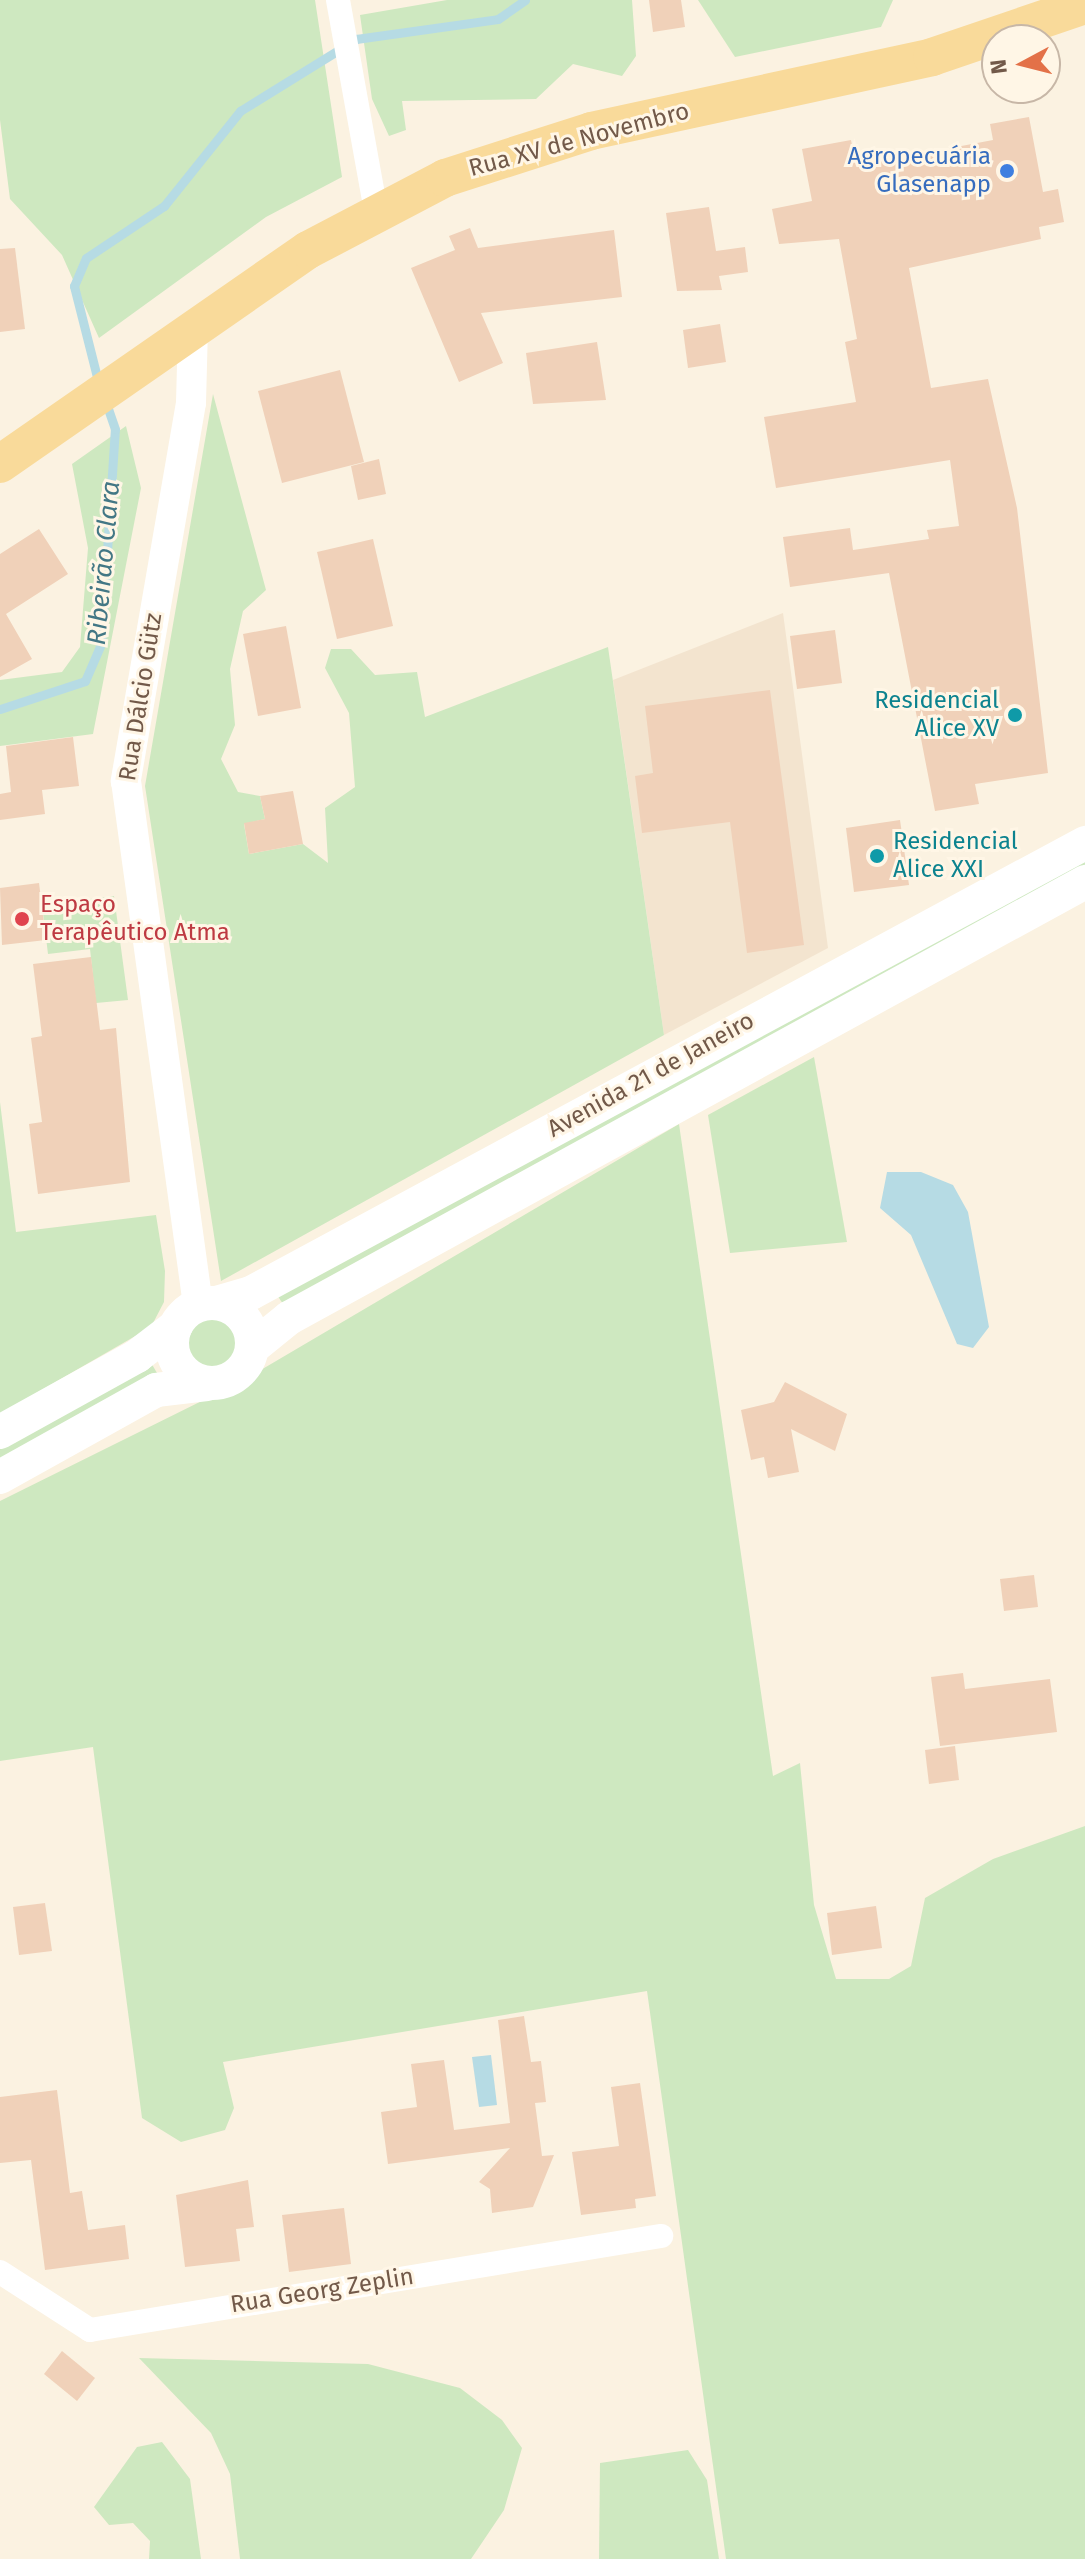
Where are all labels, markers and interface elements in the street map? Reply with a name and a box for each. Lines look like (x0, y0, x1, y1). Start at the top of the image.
north arrow (981, 24, 1061, 104)
text: N (984, 58, 1013, 76)
street label: Rua XV de Novembro (466, 97, 692, 183)
place label: Agropecuária Glasenapp (848, 143, 991, 199)
marker: Agropecuária Glasenapp (998, 162, 1016, 180)
water label: Ribeirão Clara (81, 480, 127, 646)
street label: Rua Dálcio Gütz (114, 611, 168, 783)
place label: Residencial Alice XV (874, 687, 999, 743)
marker: Residencial Alice XV (1006, 706, 1024, 724)
place label: Residencial Alice XXI (893, 828, 1018, 884)
marker: Residencial Alice XXI (868, 847, 886, 865)
place label: Espaço Terapêutico Atma (40, 891, 230, 947)
marker: Espaço Terapêutico Atma (11, 908, 33, 930)
street label: Avenida 21 de Janeiro (543, 1006, 759, 1144)
street label: Rua Georg Zeplin (228, 2262, 416, 2320)

